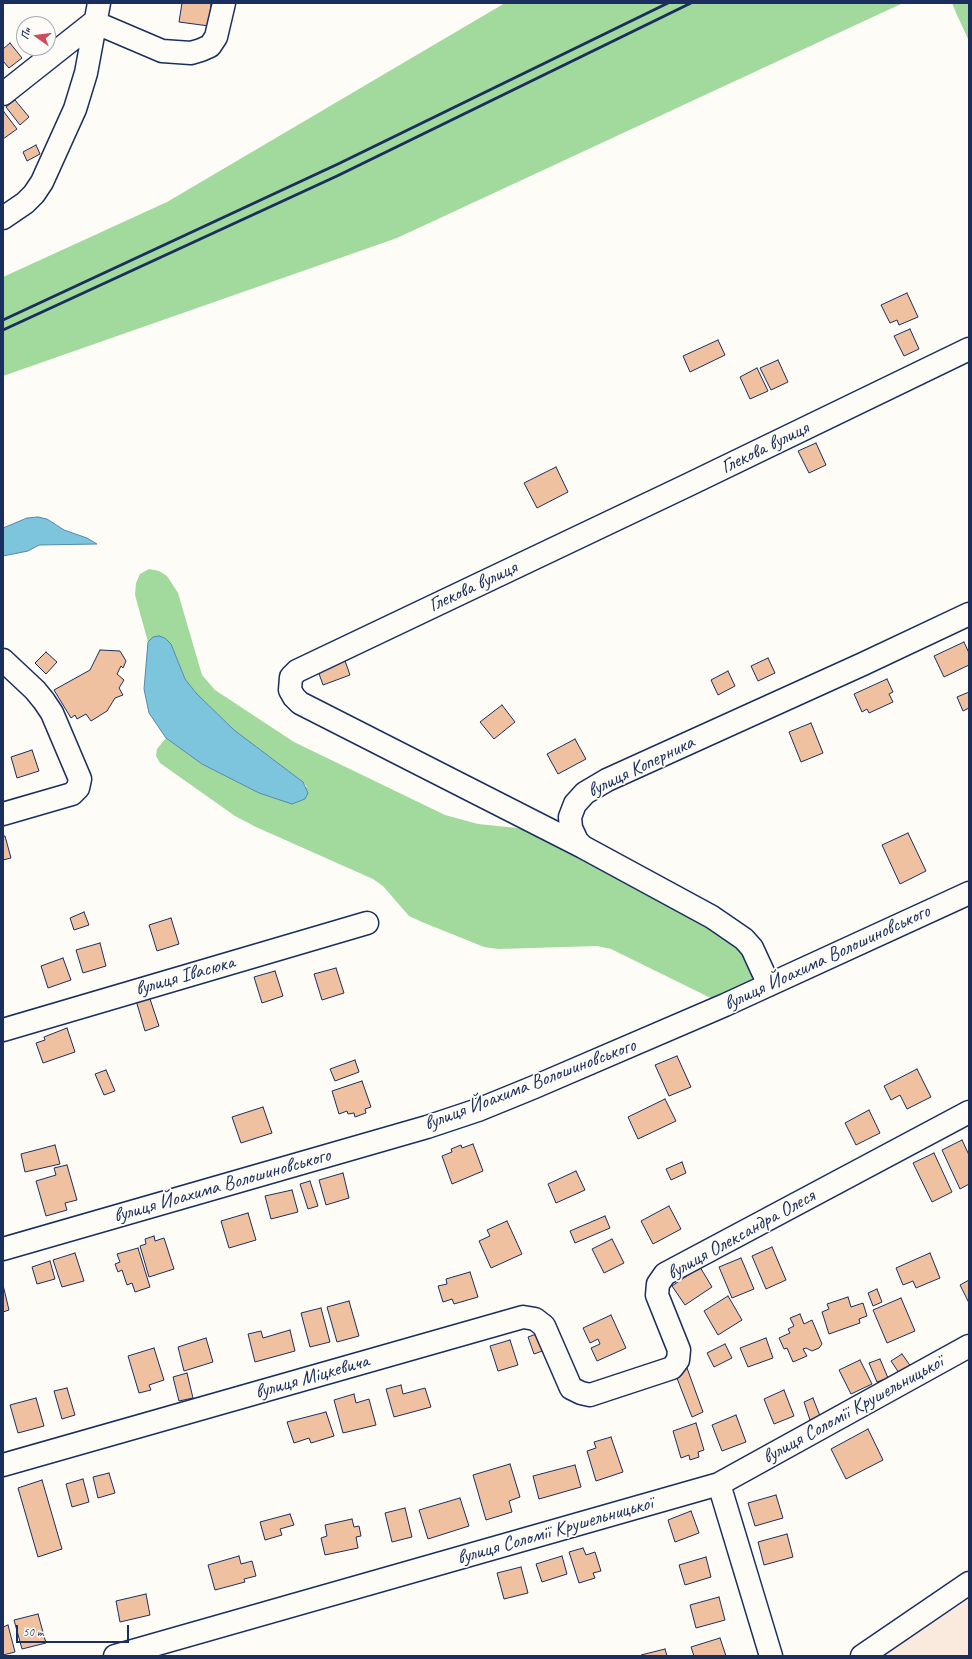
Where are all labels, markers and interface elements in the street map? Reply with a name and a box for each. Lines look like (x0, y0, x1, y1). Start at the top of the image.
north arrow (16, 16, 56, 56)
text: Пн (17, 26, 34, 41)
street label: Глекова вулиця (717, 416, 813, 480)
street label: Глекова вулиця (425, 556, 521, 618)
street label: вулиця Коперника (584, 731, 698, 803)
street label: вулиця Йоахима Волошиновського (720, 900, 934, 1016)
street label: вулиця Івасюка (132, 950, 238, 1002)
street label: вулиця Йоахима Волошиновського (421, 1034, 639, 1136)
street label: вулиця Йоахима Волошиновського (111, 1143, 333, 1229)
street label: вулиця Олександра Олеся (663, 1184, 819, 1286)
street label: вулиця Міцкевича (252, 1349, 372, 1405)
street label: вулиця Соломії Крушельницької (758, 1350, 948, 1470)
street label: вулиця Соломії Крушельницької (454, 1492, 656, 1570)
scale bar (18, 1617, 131, 1643)
text: 50 m (23, 1624, 43, 1640)

